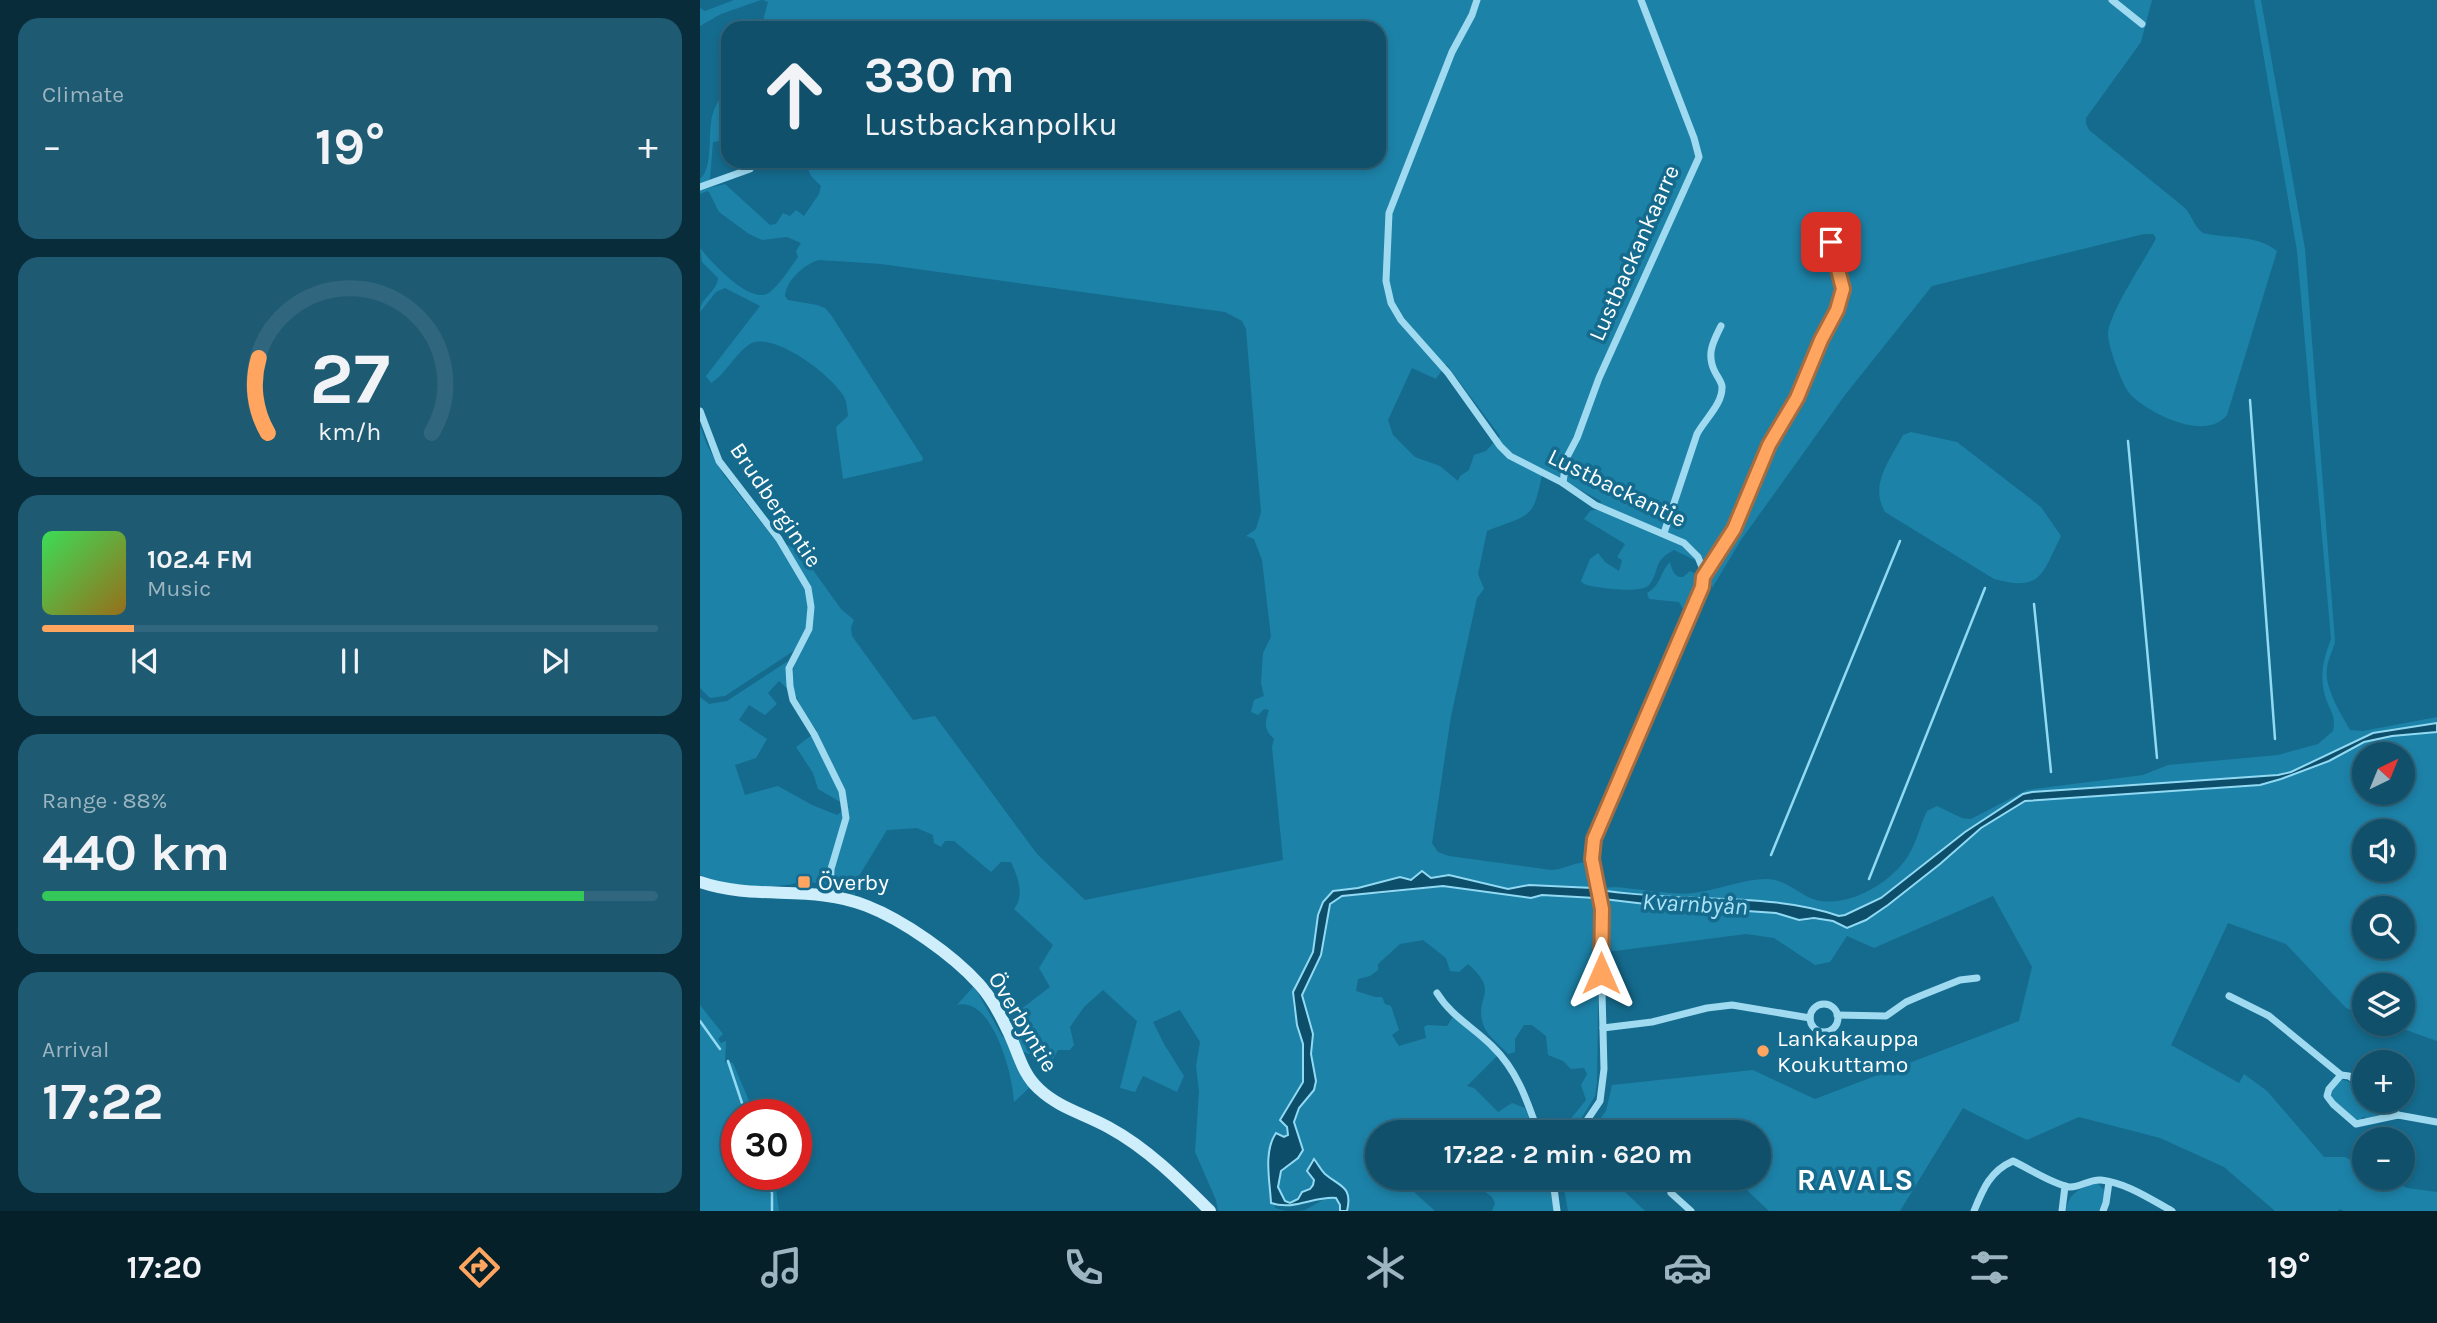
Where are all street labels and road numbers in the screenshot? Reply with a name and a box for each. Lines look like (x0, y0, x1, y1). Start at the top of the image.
street label: Lustbackankaarre (1583, 161, 1685, 345)
street label: Brudbergintie (724, 438, 828, 572)
street label: Lustbackantie (1543, 443, 1691, 533)
street label: Överbyntie (983, 967, 1063, 1077)

